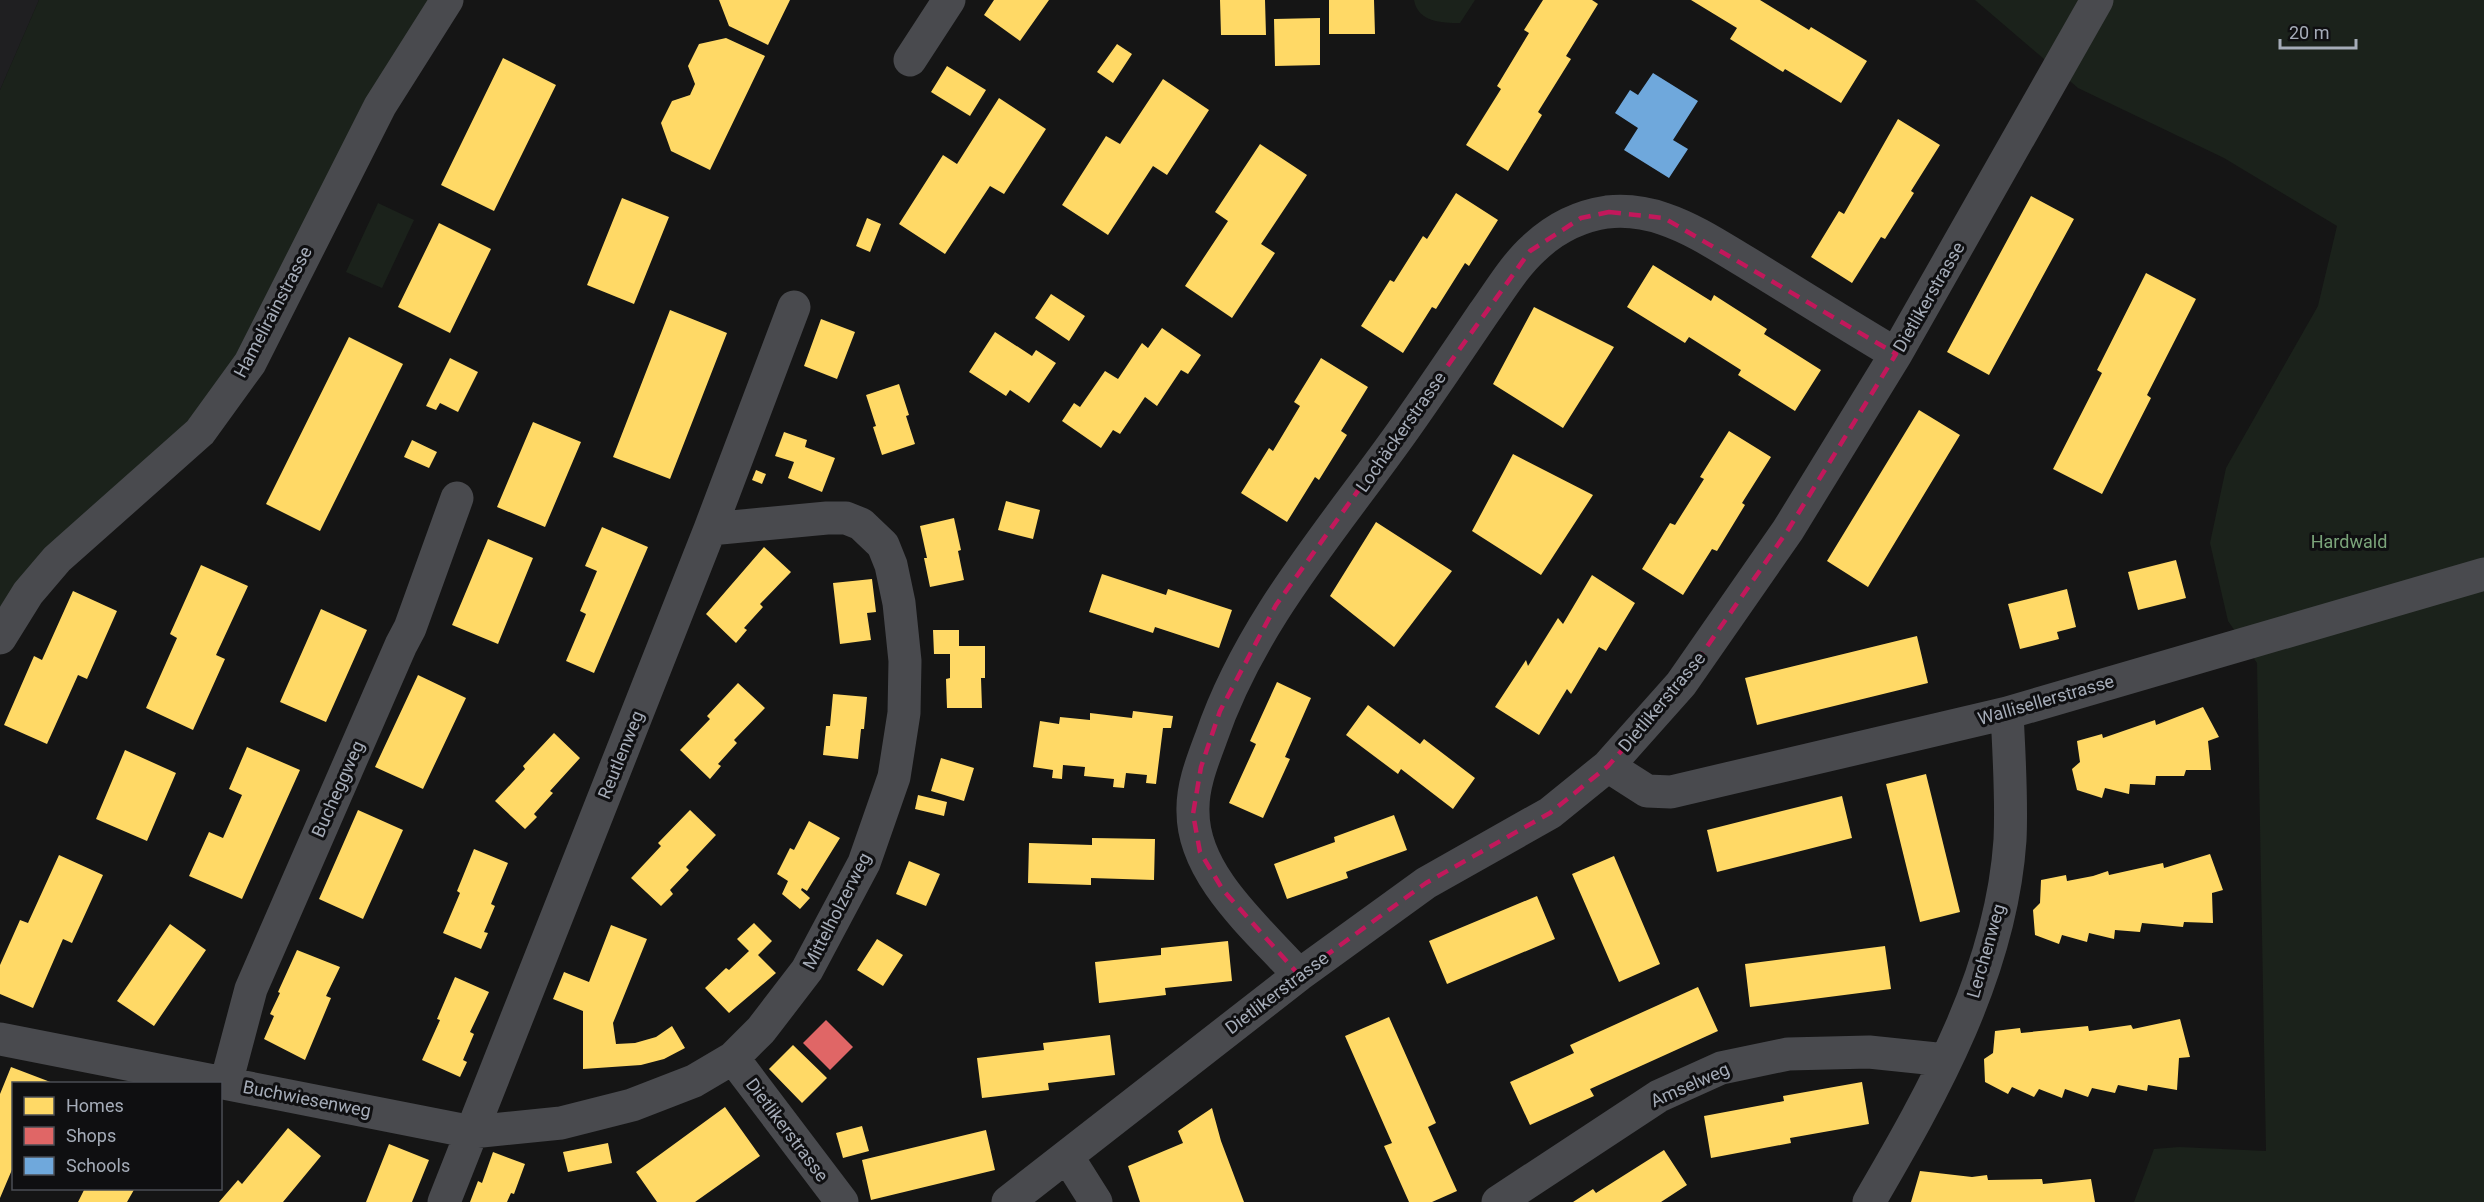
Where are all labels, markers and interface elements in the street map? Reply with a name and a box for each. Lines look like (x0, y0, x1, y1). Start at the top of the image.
scale bar (2280, 12, 2356, 50)
text: 20 m (2289, 22, 2329, 43)
street label: Dietlikerstrasse (1889, 238, 1969, 356)
street label: Hamelirainstrasse (229, 243, 316, 381)
street label: Lochäckerstrasse (1351, 368, 1450, 496)
park label: Hardwald (2311, 531, 2387, 552)
street label: Dietlikerstrasse (1614, 648, 1709, 756)
street label: Wallisellerstrasse (1975, 670, 2116, 729)
street label: Reutlenweg (593, 708, 648, 802)
street label: Bucheggweg (307, 737, 368, 840)
street label: Mittelholzerweg (798, 849, 875, 973)
street label: Lerchenweg (1962, 901, 2009, 1000)
street label: Dietlikerstrasse (1221, 947, 1332, 1038)
street label: Amselweg (1647, 1058, 1732, 1111)
street label: Dietlikerstrasse (742, 1074, 833, 1185)
street label: Buchwiesenweg (241, 1076, 373, 1121)
legend (12, 1082, 222, 1190)
text: Homes (66, 1095, 124, 1116)
text: Shops (66, 1125, 116, 1146)
text: Schools (66, 1155, 130, 1176)

